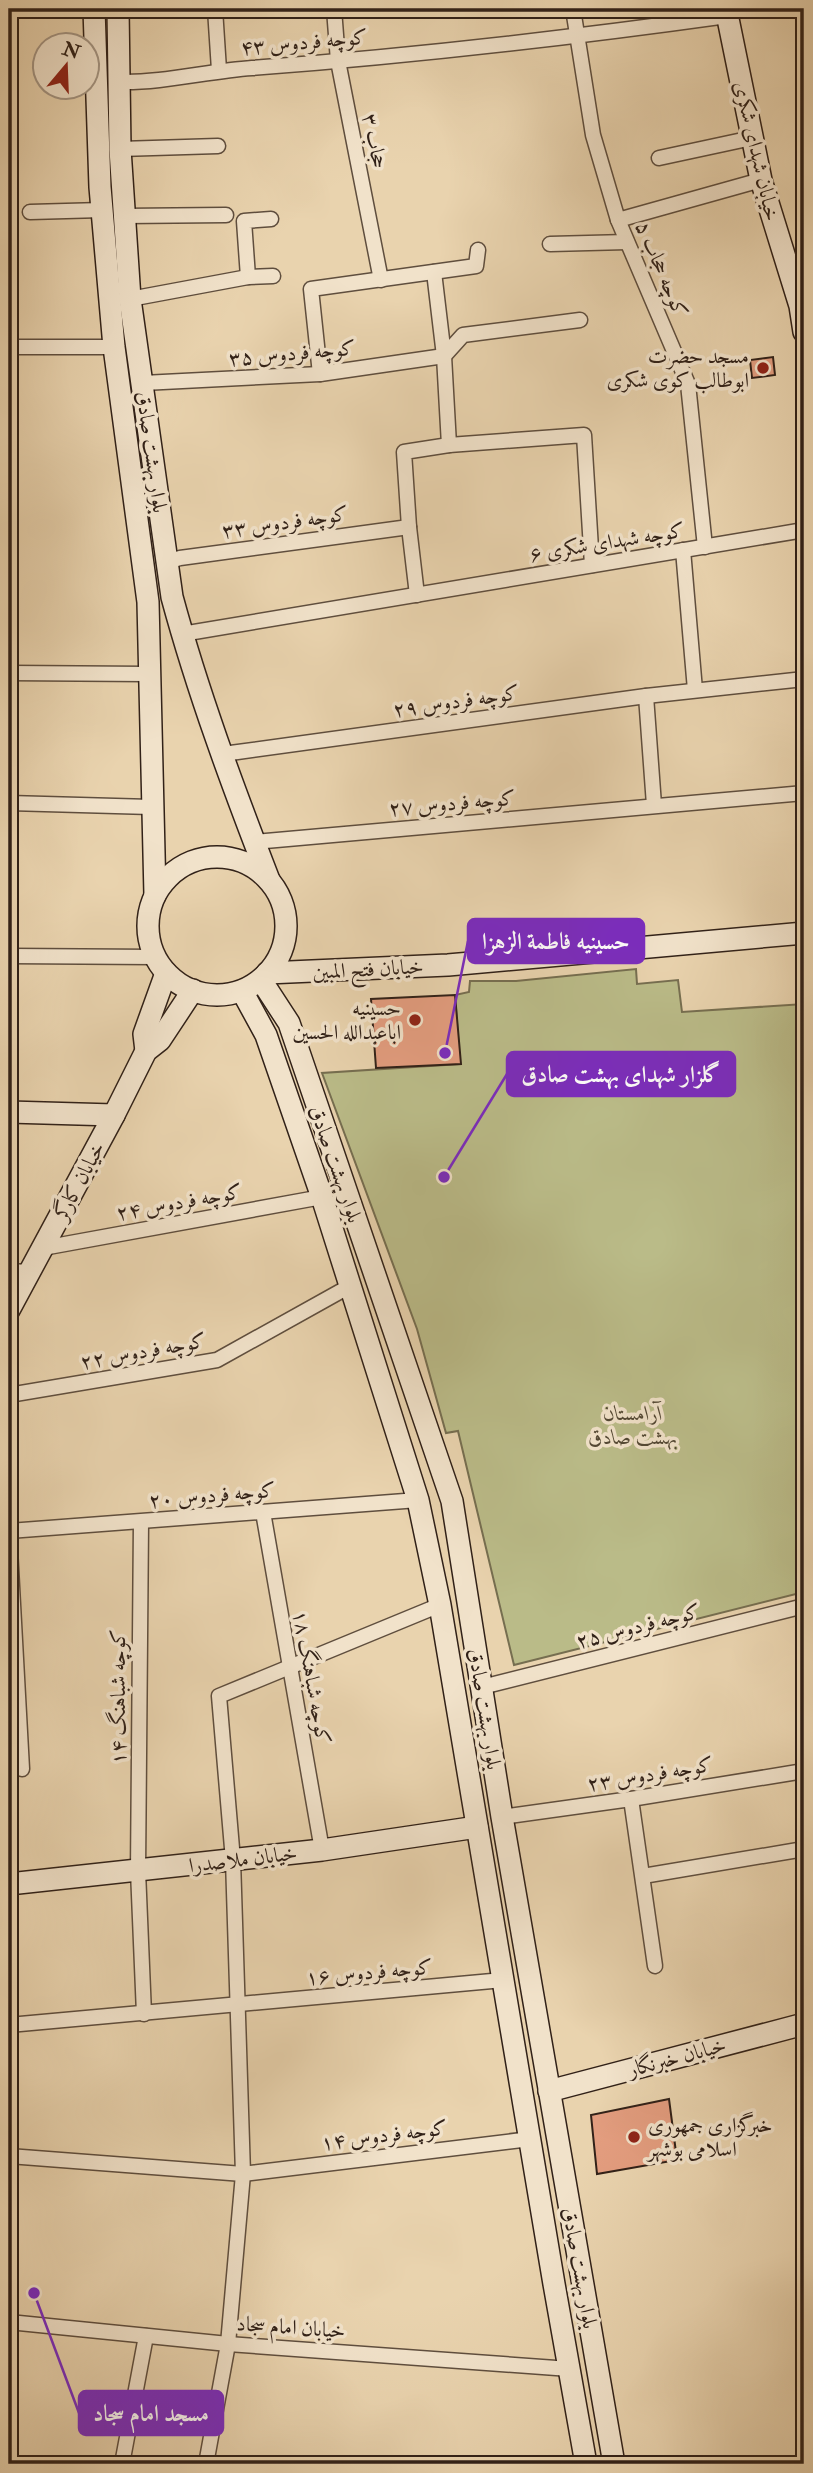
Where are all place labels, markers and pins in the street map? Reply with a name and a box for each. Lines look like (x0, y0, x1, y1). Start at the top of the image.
place label: مسجد حضرت ابوطالب کوی شکری (606, 343, 749, 394)
marker: مسجد حضرت ابوطالب کوی شکری (755, 360, 771, 376)
callout: حسینیه فاطمة الزهزا (468, 919, 644, 963)
place label: حسینیه اباعبدالله الحسین (293, 995, 401, 1046)
marker: حسینیه اباعبدالله الحسین (407, 1012, 423, 1028)
callout: گلزار شهدای بهشت صادق (507, 1052, 735, 1096)
place label: خبرگزاری جمهوری اسلامی بوشهر (646, 2111, 772, 2163)
marker: خبرگزاری جمهوری اسلامی بوشهر (626, 2129, 642, 2145)
callout: مسجد امام سجاد (79, 2391, 223, 2435)

